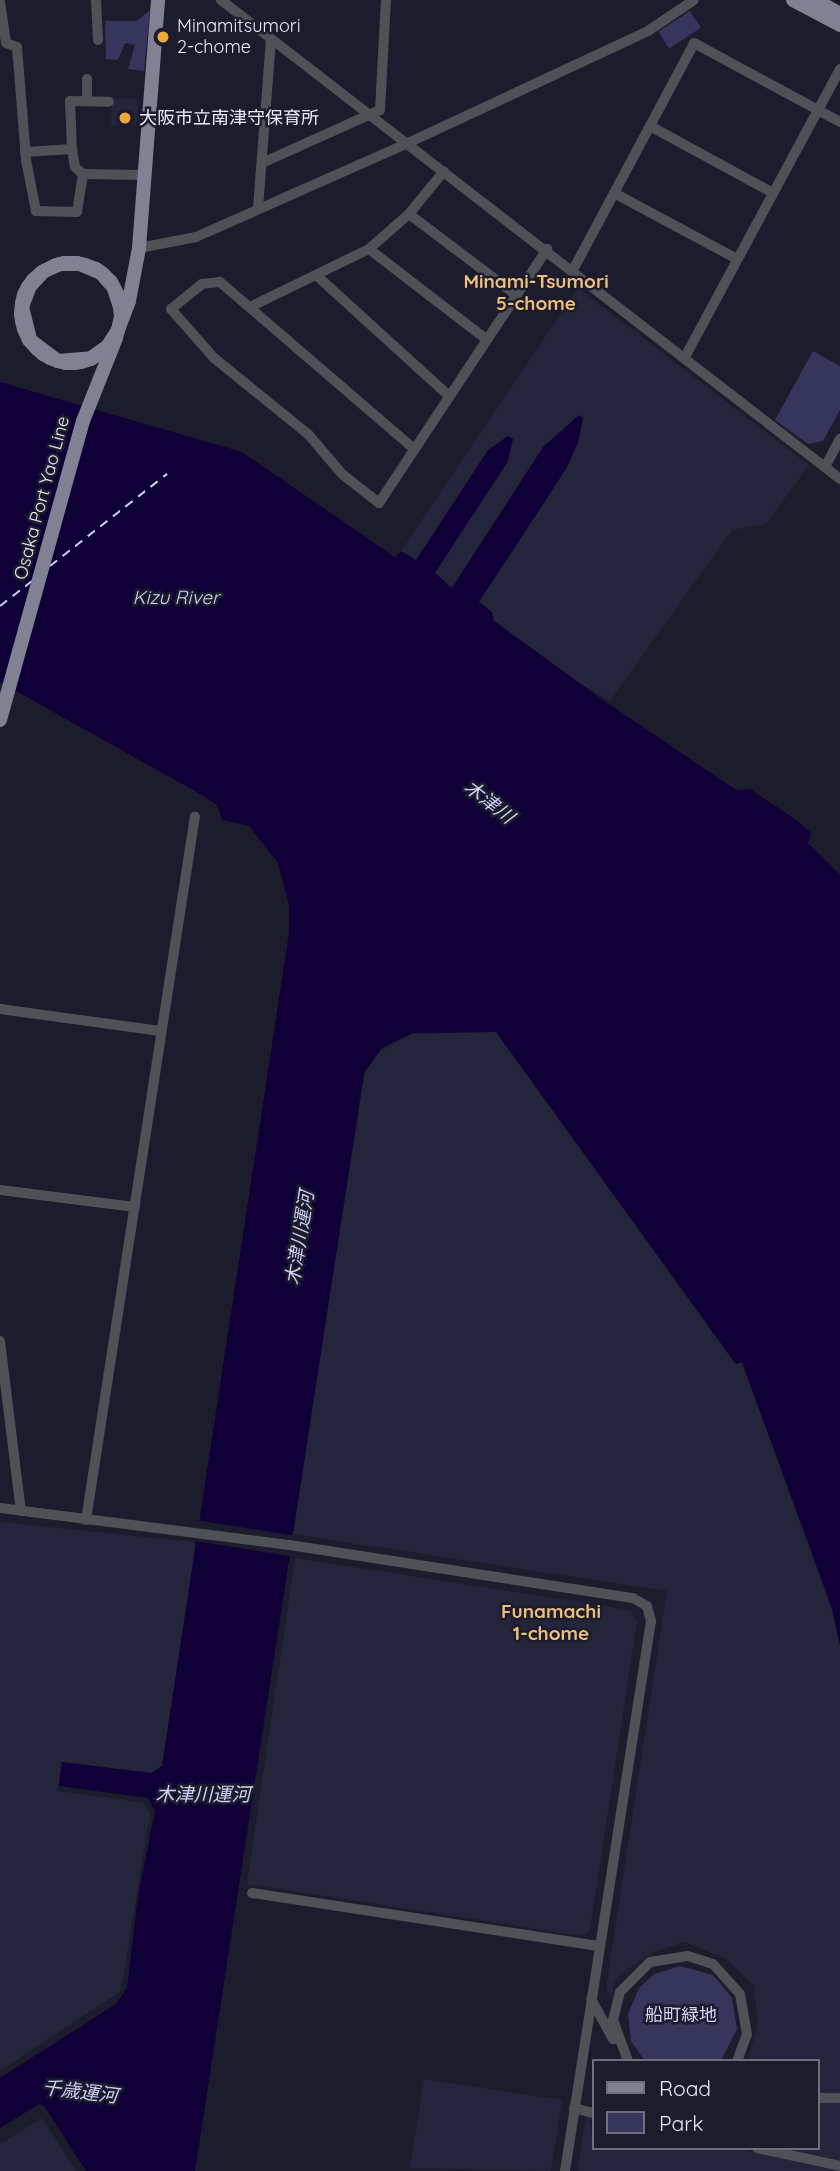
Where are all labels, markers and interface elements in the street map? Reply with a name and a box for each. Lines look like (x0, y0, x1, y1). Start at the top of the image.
place label: Minamitsumori 2-chome (177, 16, 301, 58)
marker: Minamitsumori 2-chome (155, 29, 171, 45)
place label: 大阪市立南津守保育所 (139, 107, 319, 129)
marker: 大阪市立南津守保育所 (117, 110, 133, 126)
district label: Minami-Tsumori 5-chome (463, 271, 609, 315)
street label: Osaka Port Yao Line (10, 414, 74, 582)
water label: Kizu River (133, 587, 219, 609)
water label: 木津川 (460, 775, 518, 829)
water label: 木津川運河 (281, 1189, 319, 1287)
district label: Funamachi 1-chome (501, 1601, 601, 1645)
water label: 木津川運河 (156, 1784, 250, 1806)
park label: 船町緑地 (645, 2004, 717, 2026)
legend (592, 2059, 819, 2150)
text: Road (659, 2075, 711, 2101)
water label: 千歳運河 (41, 2076, 119, 2108)
text: Park (659, 2110, 703, 2136)

